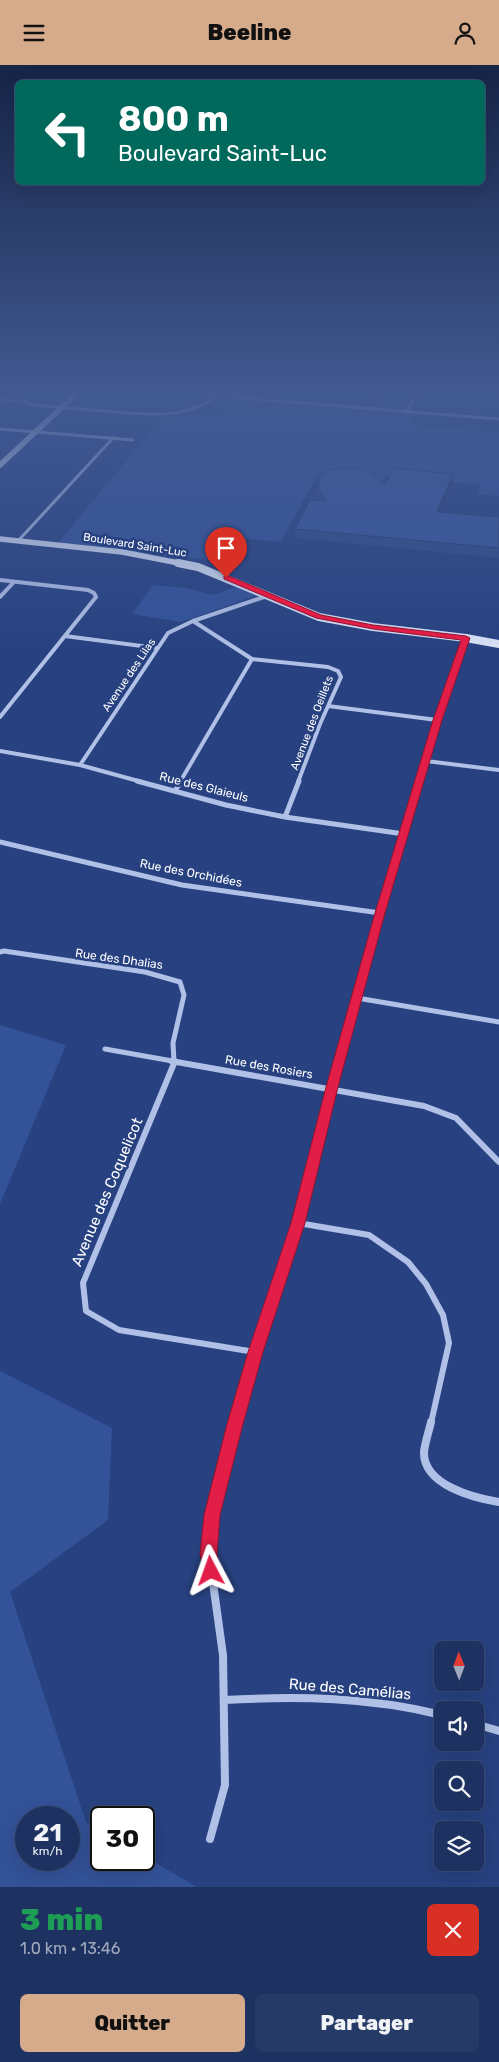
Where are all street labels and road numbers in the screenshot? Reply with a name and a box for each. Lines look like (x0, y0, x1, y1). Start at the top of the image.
street label: Boulevard Saint-Luc (82, 530, 188, 560)
street label: Avenue des Lilas (100, 636, 158, 714)
street label: Avenue des Oeillets (288, 674, 336, 772)
street label: Rue des Glaieuls (158, 769, 250, 805)
street label: Rue des Orchidées (139, 856, 243, 890)
street label: Rue des Dhalias (74, 946, 164, 972)
street label: Rue des Rosiers (224, 1052, 314, 1082)
street label: Avenue des Coquelicot (67, 1115, 147, 1269)
street label: Rue des Camélias (288, 1675, 412, 1703)

